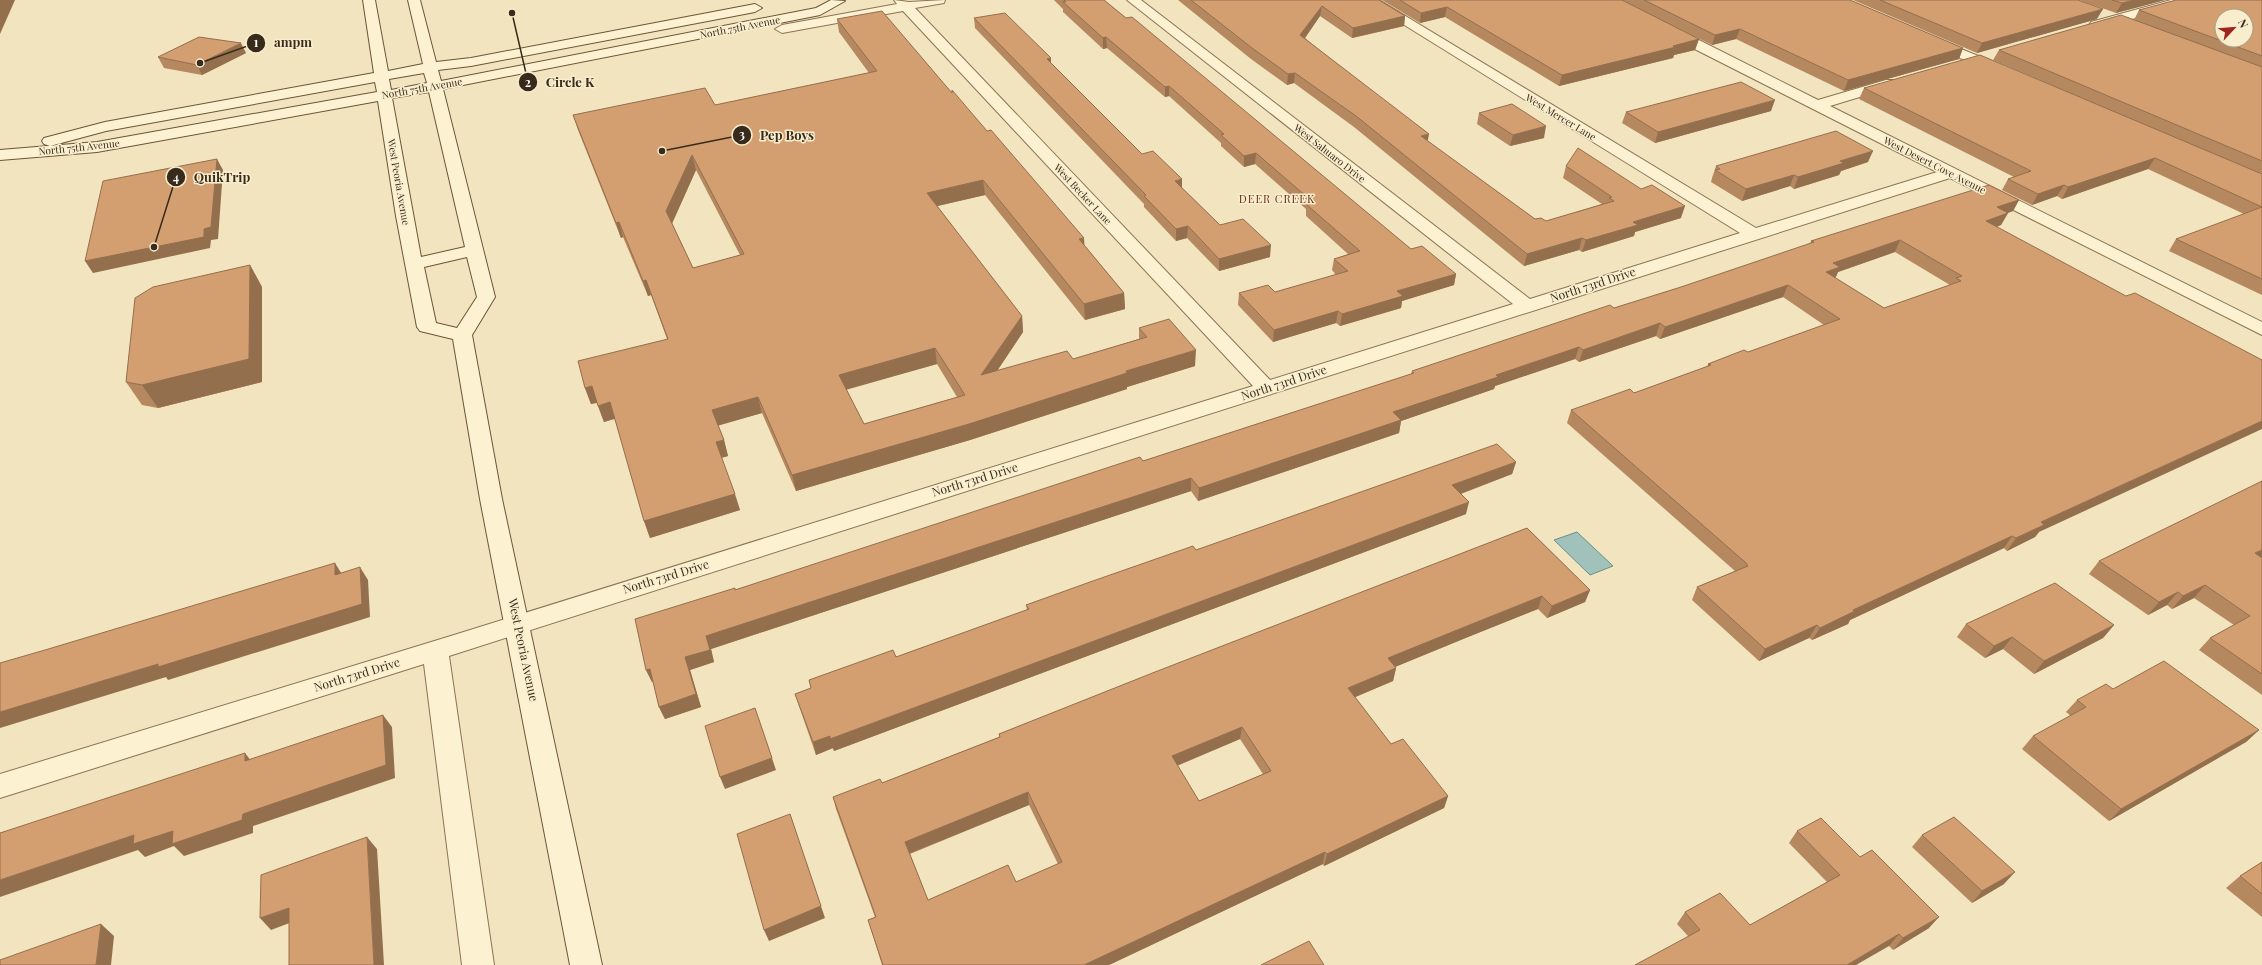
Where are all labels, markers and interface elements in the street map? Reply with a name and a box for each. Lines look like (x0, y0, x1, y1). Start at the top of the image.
north arrow (2214, 8, 2254, 48)
street label: North 75th Avenue (699, 12, 781, 42)
text: N (2235, 17, 2252, 30)
callout: ampm (246, 30, 320, 55)
text: ampm (274, 33, 312, 50)
text: 1 (254, 34, 259, 50)
callout: Circle K (518, 70, 602, 95)
text: Circle K (546, 73, 595, 90)
street label: North 75th Avenue (381, 74, 463, 102)
text: 2 (525, 74, 531, 90)
street label: West Mercer Lane (1522, 90, 1599, 144)
street label: West Sahuaro Drive (1290, 120, 1369, 185)
callout: Pep Boys (732, 122, 822, 147)
text: 3 (739, 126, 745, 142)
text: Pep Boys (760, 126, 814, 143)
street label: West Desert Cove Avenue (1881, 133, 1989, 197)
street label: North 75th Avenue (38, 136, 120, 158)
street label: West Peoria Avenue (384, 137, 413, 226)
street label: West Becker Lane (1050, 160, 1115, 228)
callout: QuikTrip (166, 165, 258, 190)
text: QuikTrip (194, 168, 250, 185)
text: 4 (173, 169, 179, 185)
district label: DEER CREEK (1239, 191, 1315, 206)
street label: North 73rd Drive (1548, 263, 1638, 305)
street label: North 73rd Drive (1239, 361, 1329, 403)
street label: North 73rd Drive (930, 458, 1020, 500)
street label: North 73rd Drive (621, 555, 711, 597)
street label: West Peoria Avenue (505, 596, 543, 703)
street label: North 73rd Drive (312, 653, 402, 695)

